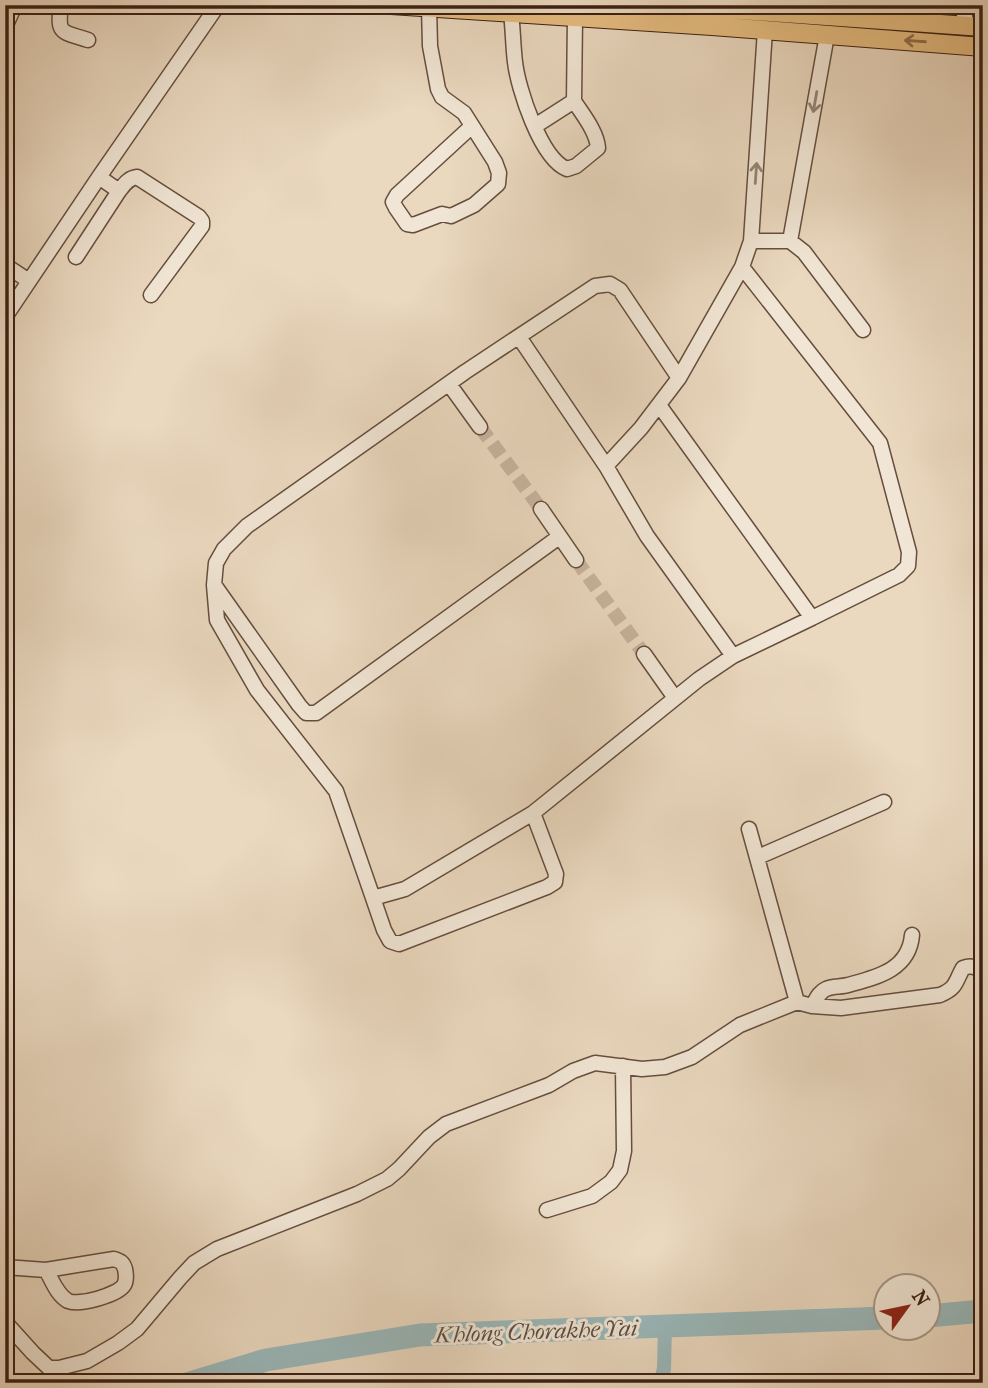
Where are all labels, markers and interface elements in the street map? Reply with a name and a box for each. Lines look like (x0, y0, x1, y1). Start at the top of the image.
one-way arrow (904, 34, 926, 47)
one-way arrow (808, 90, 821, 113)
one-way arrow (750, 162, 763, 185)
north arrow (872, 1272, 942, 1342)
text: N (907, 1286, 934, 1311)
water label: Khlong Chorakhe Yai (432, 1314, 639, 1349)

